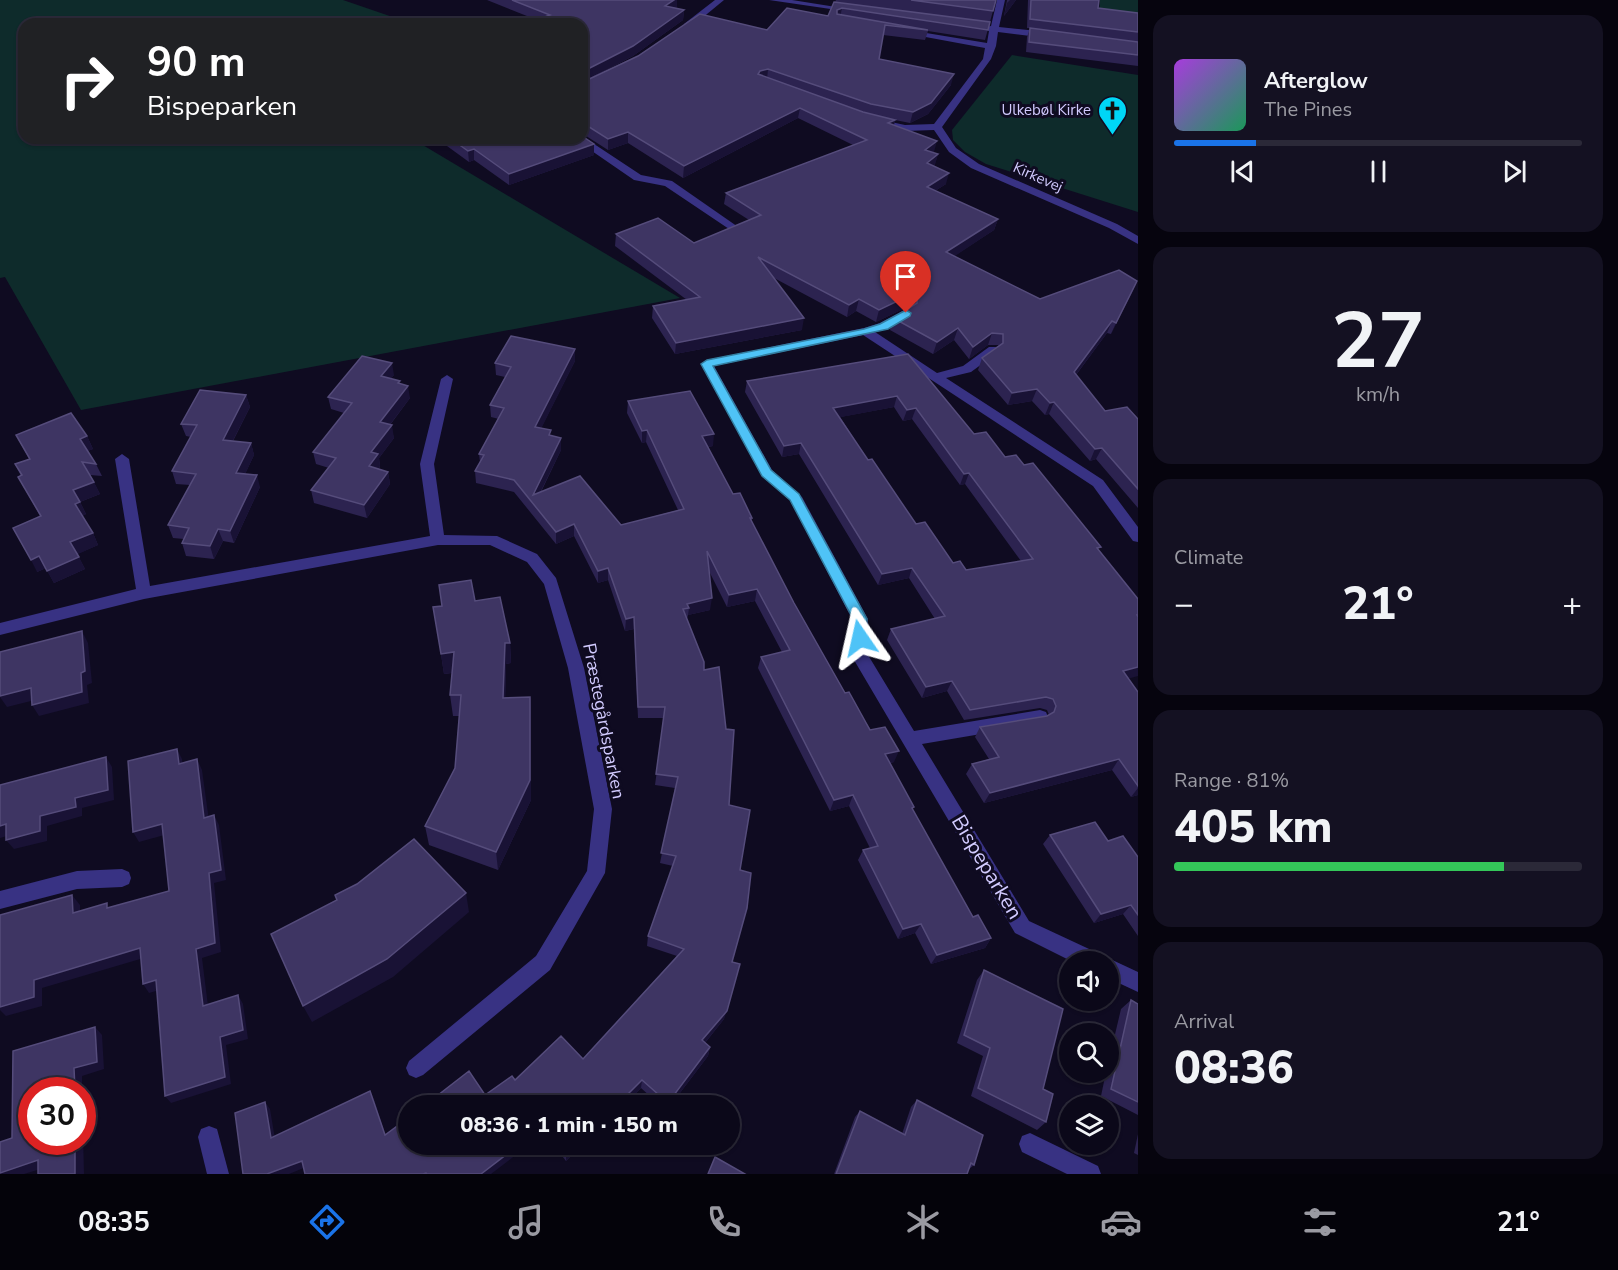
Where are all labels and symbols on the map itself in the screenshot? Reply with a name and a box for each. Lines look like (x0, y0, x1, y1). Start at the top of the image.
church icon: Ulkebøl Kirke (1096, 94, 1128, 136)
place label: Ulkebøl Kirke (1001, 100, 1091, 120)
street label: Kirkevej (1010, 157, 1066, 197)
pin (880, 251, 931, 313)
position arrow (828, 606, 892, 670)
street label: Præstegårdsparken (577, 641, 631, 801)
street label: Bispeparken (945, 810, 1029, 924)
speed limit sign: 30 (18, 1077, 96, 1155)

